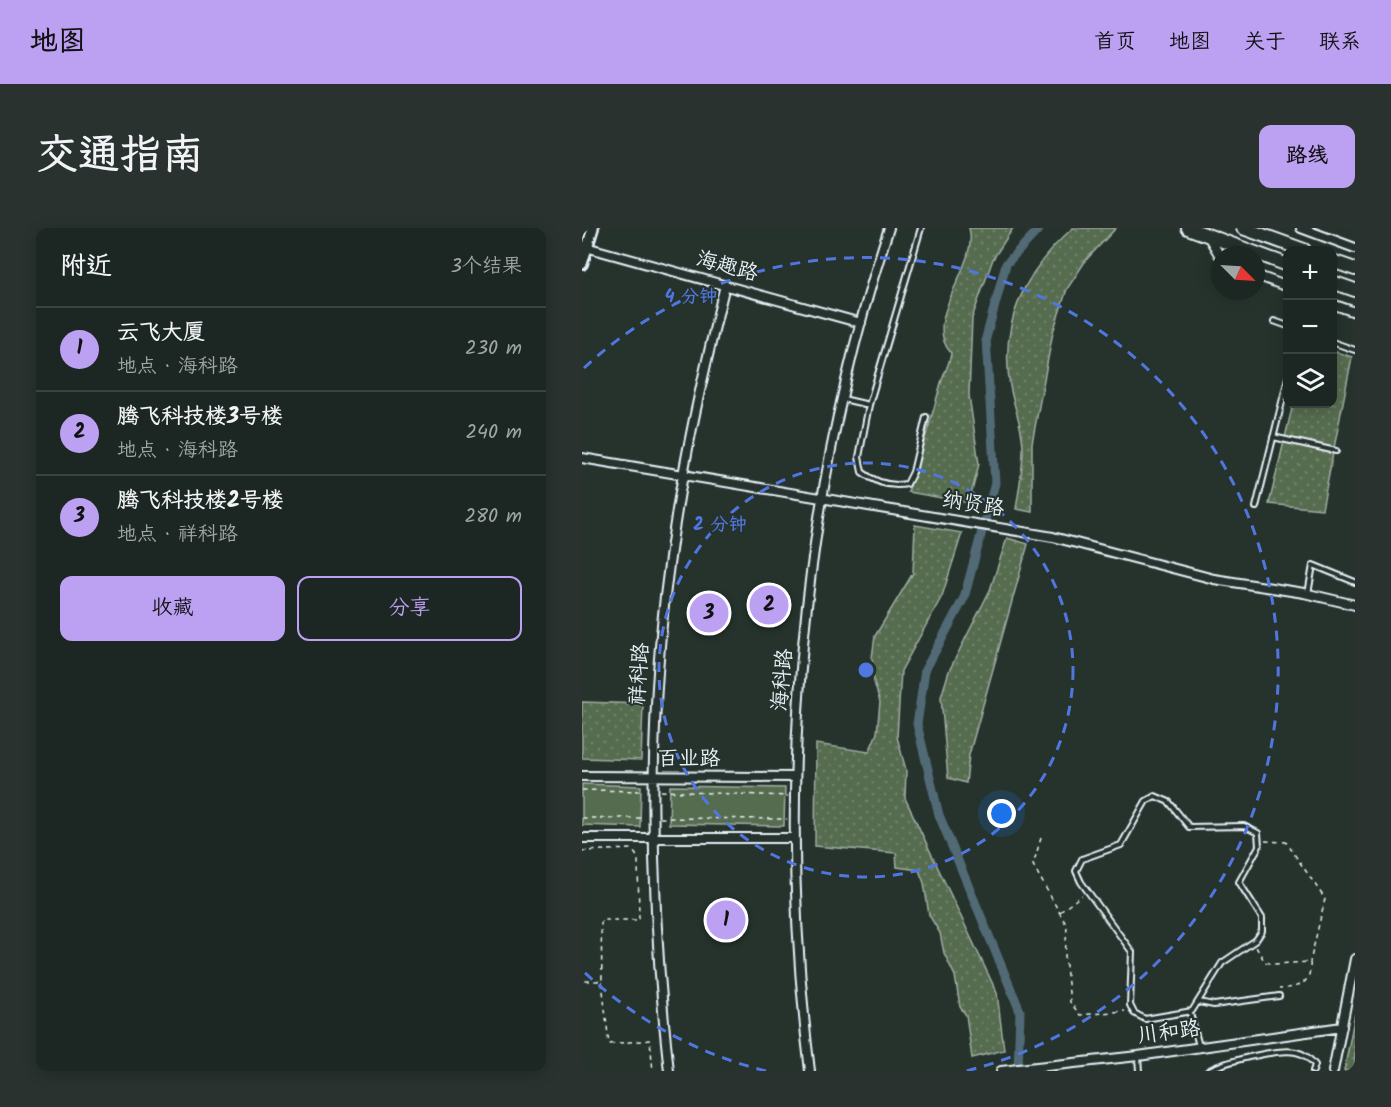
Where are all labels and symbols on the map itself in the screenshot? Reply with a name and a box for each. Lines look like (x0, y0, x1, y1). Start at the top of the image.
street label: 海趣路 (692, 243, 762, 291)
north arrow (1211, 246, 1265, 300)
text: 4 分钟 (665, 283, 717, 312)
street label: 纳贤路 (939, 484, 1007, 526)
text: 2 分钟 (693, 511, 747, 540)
pin: 2 (750, 582, 789, 628)
pin: 3 (690, 590, 728, 636)
street label: 祥科路 (621, 641, 659, 707)
street label: 海科路 (764, 647, 802, 713)
centre of rings (856, 660, 876, 680)
street label: 百业路 (658, 743, 721, 776)
your location (987, 799, 1016, 828)
pin: 1 (706, 898, 746, 942)
street label: 川和路 (1136, 1012, 1202, 1054)

